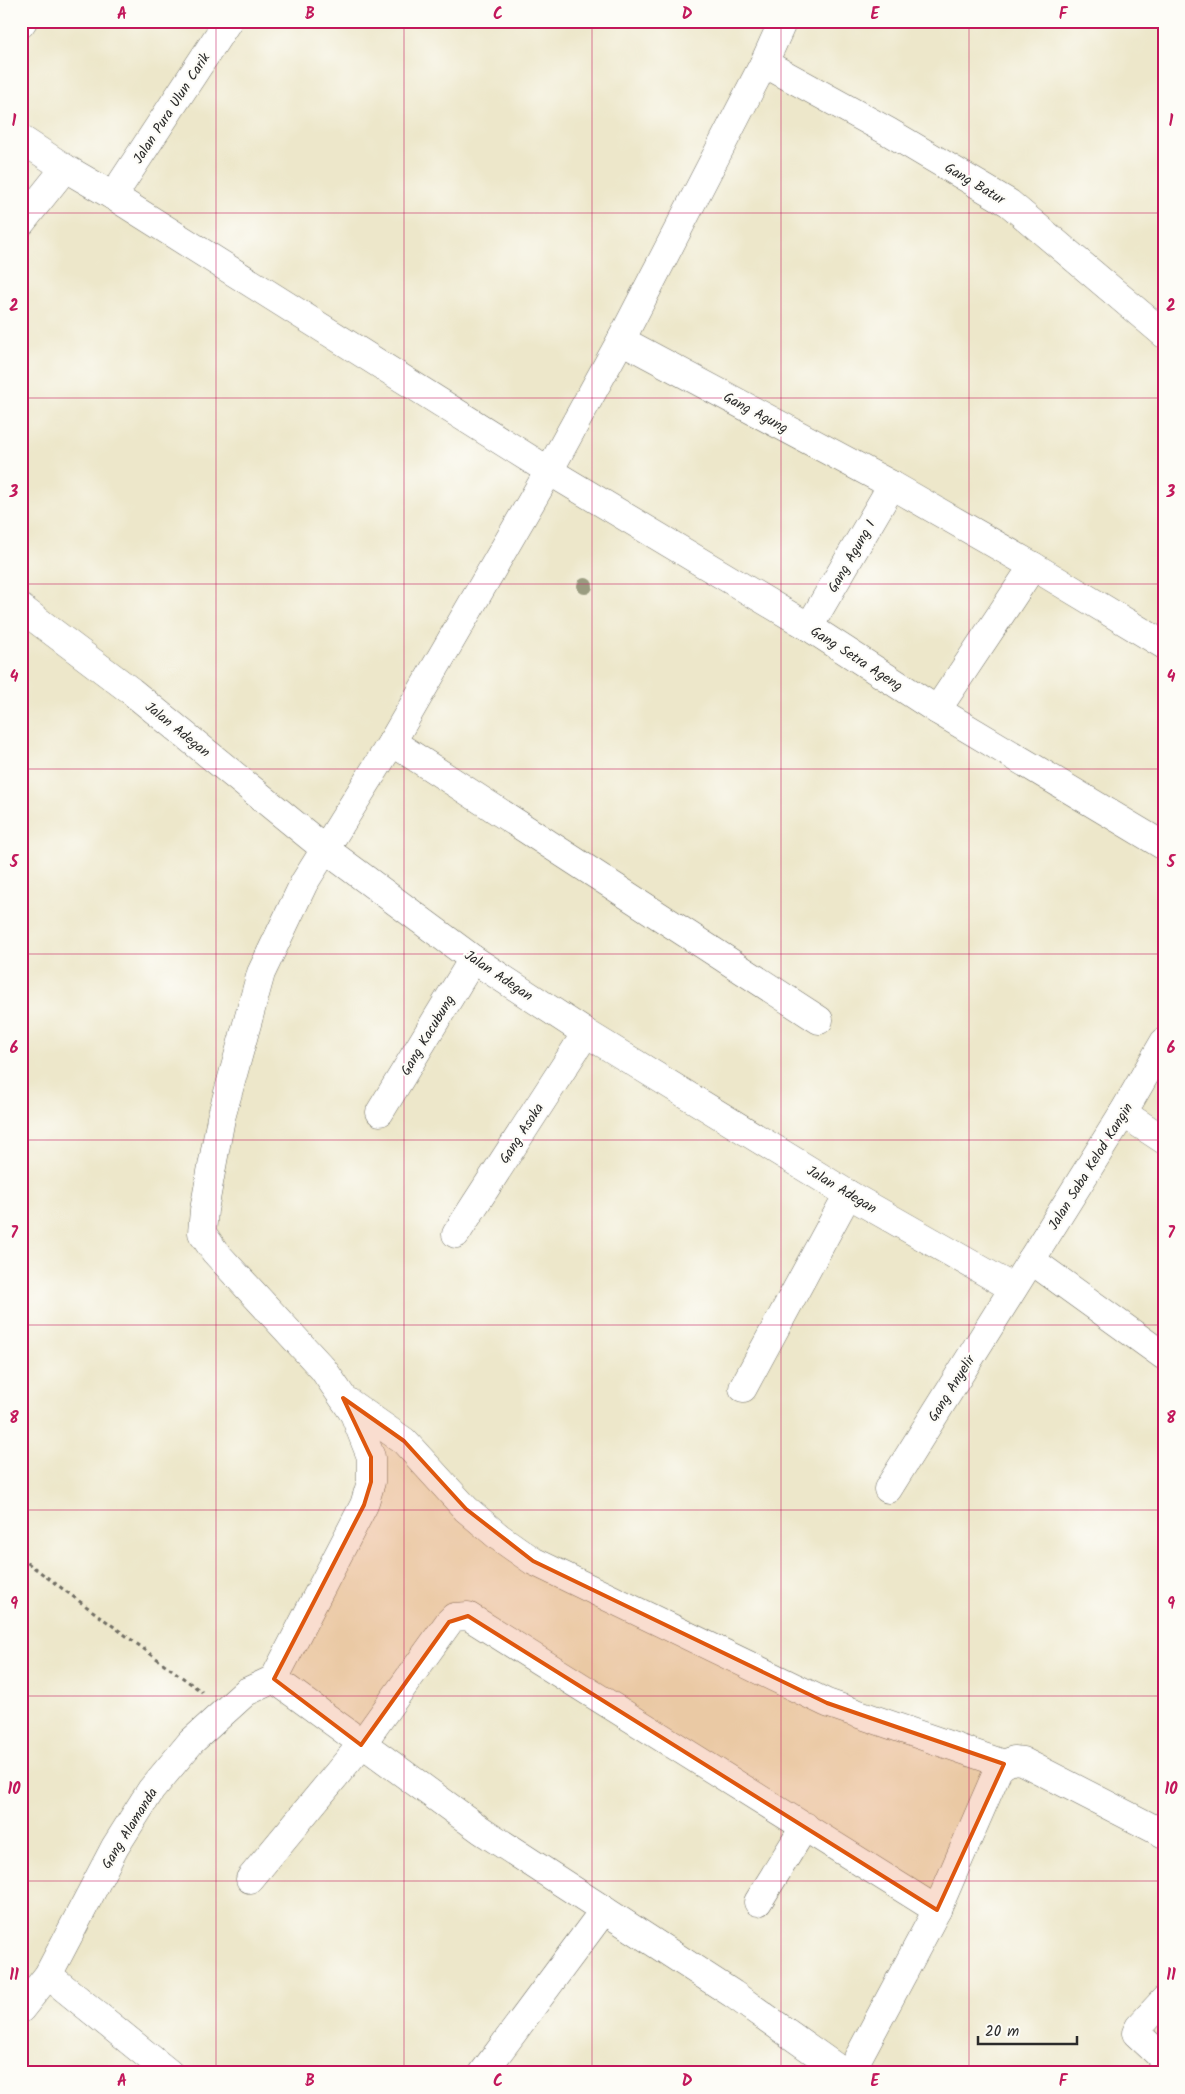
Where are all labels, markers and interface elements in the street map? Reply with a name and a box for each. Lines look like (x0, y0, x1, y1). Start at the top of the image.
text: A (117, 2, 127, 27)
text: B (305, 2, 315, 27)
text: C (493, 2, 503, 27)
text: D (682, 2, 693, 27)
text: E (871, 2, 881, 27)
text: F (1059, 2, 1069, 27)
street label: Jalan Pura Ulun Carik (128, 48, 216, 168)
text: 1 (12, 109, 17, 134)
text: 1 (1169, 109, 1174, 134)
street label: Gang Batur (940, 157, 1010, 211)
text: 2 (9, 294, 19, 319)
text: 2 (1166, 294, 1176, 319)
street label: Gang Agung (719, 387, 792, 439)
text: 3 (9, 480, 19, 505)
text: 3 (1166, 480, 1176, 505)
street label: Gang Agung I (822, 516, 882, 597)
street label: Gang Setra Ageng (806, 621, 907, 697)
text: 4 (10, 665, 19, 690)
text: 4 (1167, 665, 1176, 690)
street label: Jalan Adegan (140, 696, 215, 763)
text: 5 (9, 850, 20, 875)
text: 5 (1166, 850, 1177, 875)
street label: Jalan Adegan (460, 945, 537, 1007)
street label: Gang Kacubung (395, 991, 461, 1080)
text: 6 (10, 1036, 19, 1061)
text: 6 (1167, 1036, 1176, 1061)
street label: Gang Asoka (494, 1099, 550, 1168)
street label: Jalan Saba Kelod Kangin (1043, 1099, 1139, 1234)
street label: Jalan Adegan (802, 1160, 881, 1220)
text: 7 (10, 1221, 18, 1246)
text: 7 (1167, 1221, 1175, 1246)
street label: Gang Anyelir (923, 1350, 982, 1426)
text: 8 (9, 1406, 19, 1431)
text: 8 (1166, 1406, 1176, 1431)
text: 9 (10, 1592, 18, 1617)
text: 9 (1167, 1592, 1175, 1617)
text: 10 (7, 1777, 21, 1802)
text: 10 (1164, 1777, 1178, 1802)
street label: Gang Alamanda (96, 1784, 164, 1873)
text: 11 (9, 1963, 19, 1988)
text: 11 (1166, 1963, 1176, 1988)
scale bar (978, 2014, 1076, 2046)
text: 20 m (985, 2020, 1019, 2044)
text: A (117, 2069, 127, 2094)
text: B (305, 2069, 315, 2094)
text: C (493, 2069, 503, 2094)
text: D (682, 2069, 693, 2094)
text: E (871, 2069, 881, 2094)
text: F (1059, 2069, 1069, 2094)

